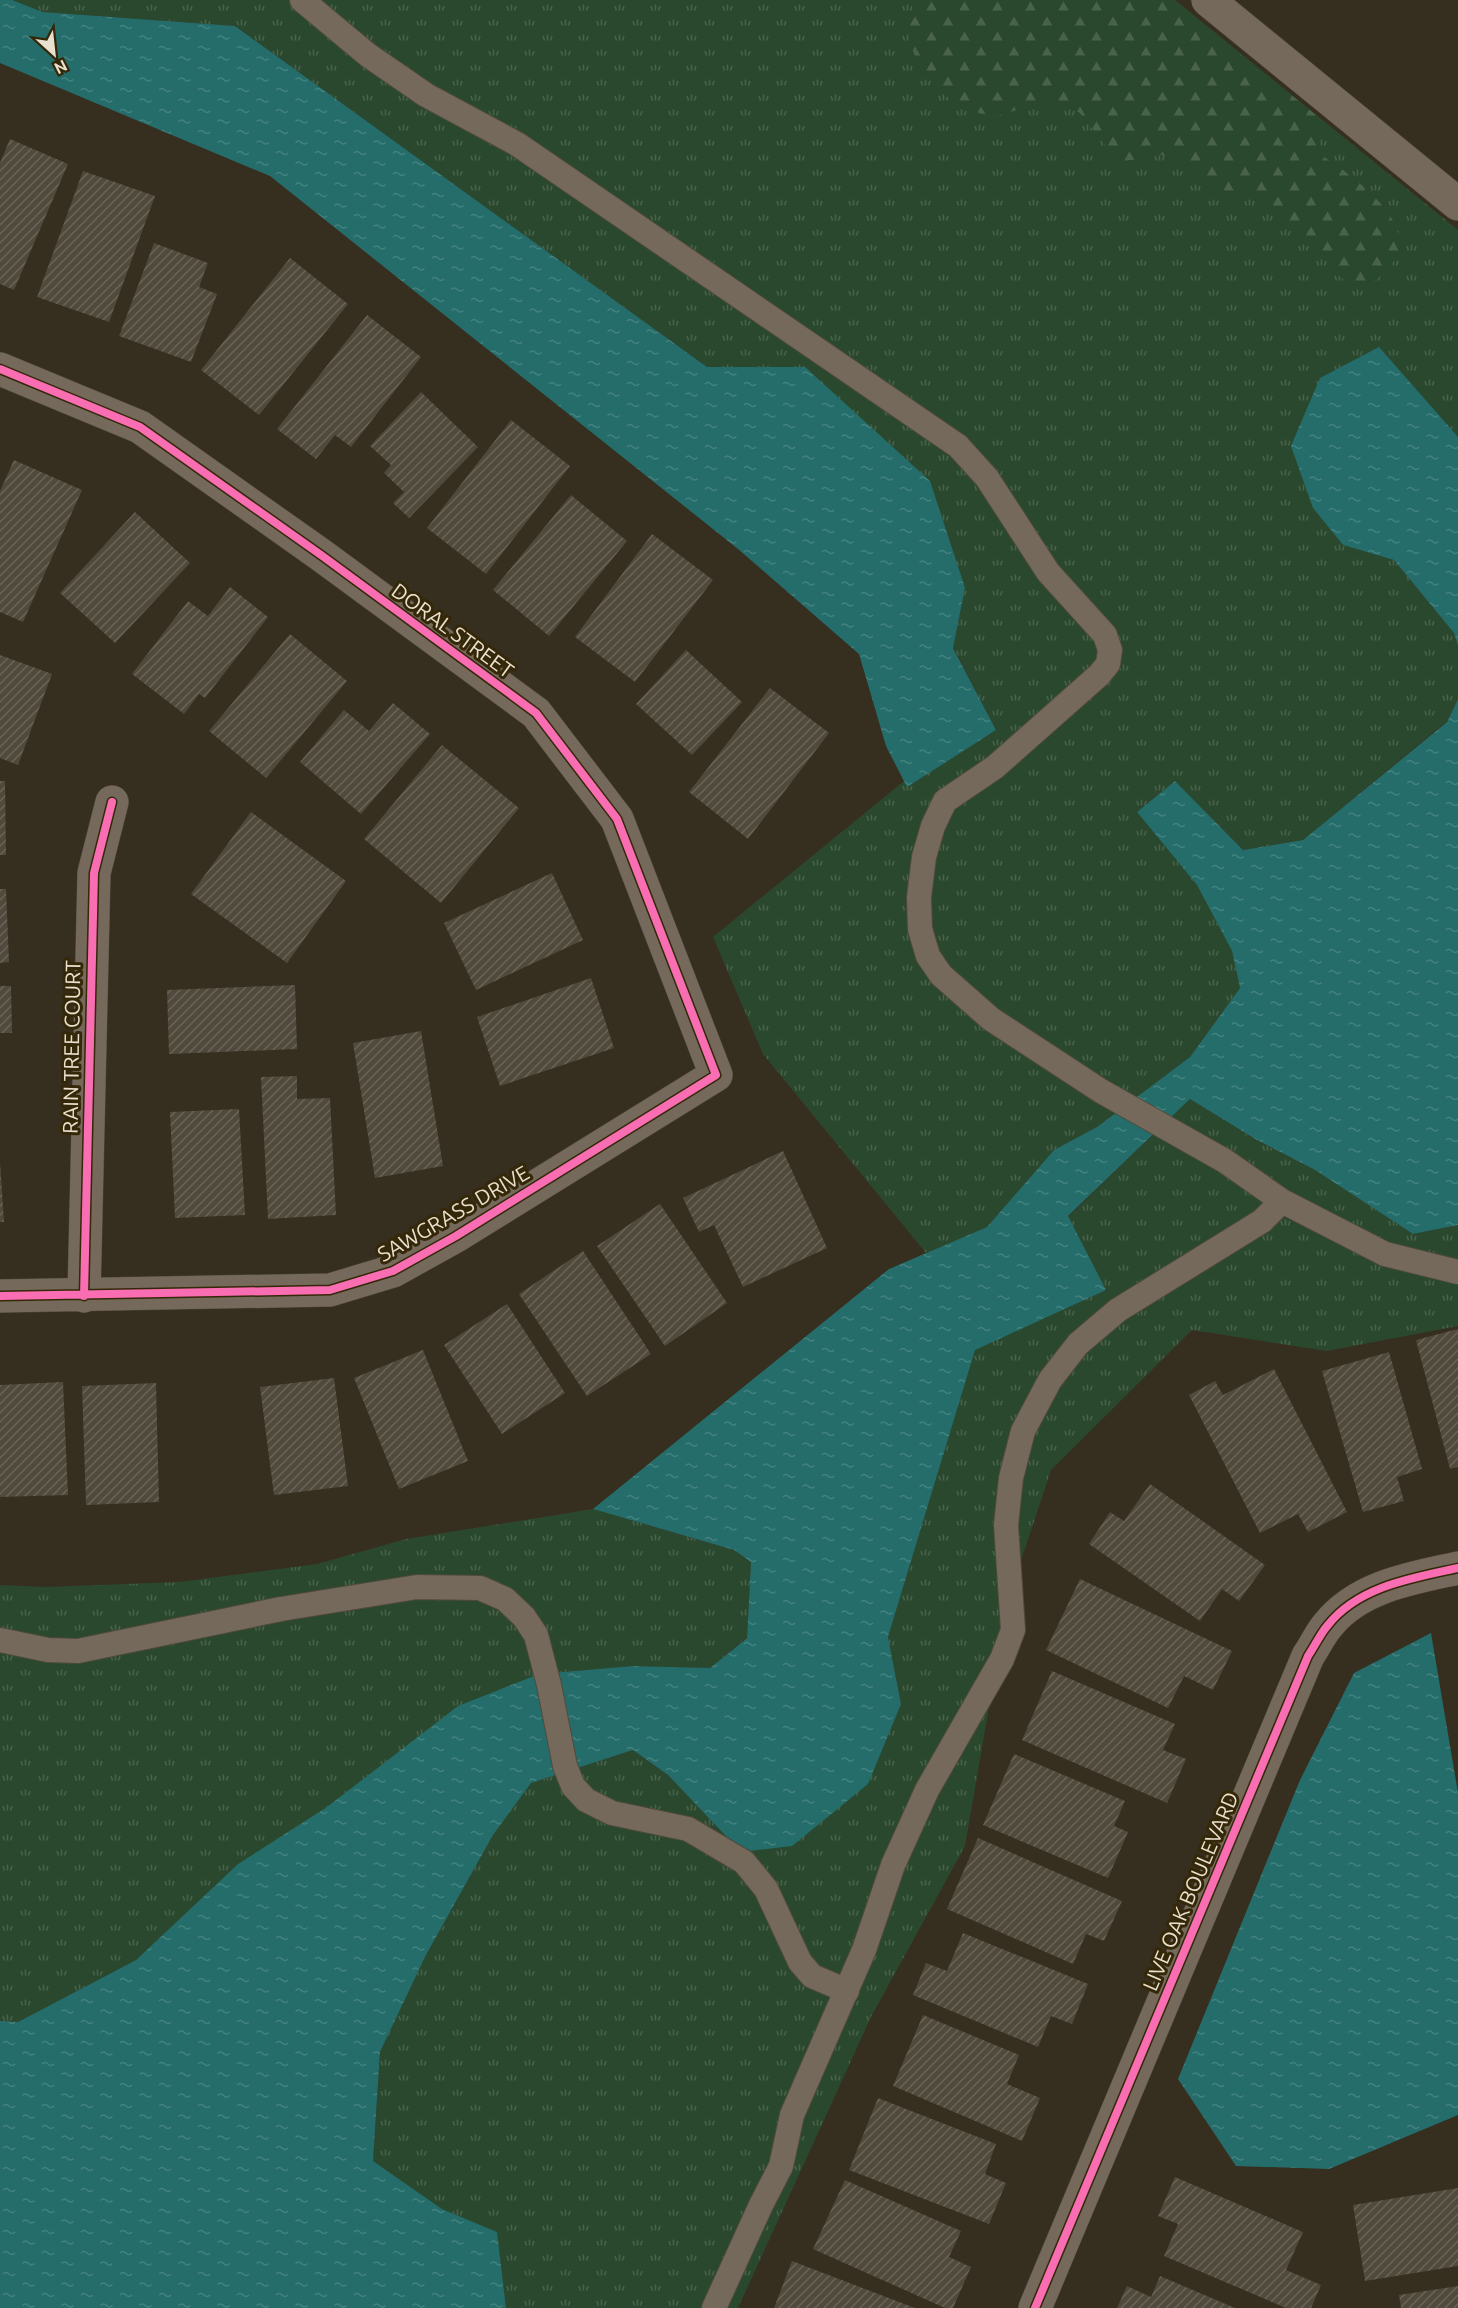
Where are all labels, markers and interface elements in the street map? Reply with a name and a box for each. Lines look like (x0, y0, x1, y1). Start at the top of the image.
north arrow (24, 24, 84, 84)
text: N (51, 57, 70, 78)
street label: DORAL STREET (387, 578, 519, 682)
street label: RAIN TREE COURT (57, 960, 85, 1134)
street label: SAWGRASS DRIVE (373, 1160, 533, 1266)
street label: LIVE OAK BOULEVARD (1137, 1788, 1243, 1994)

